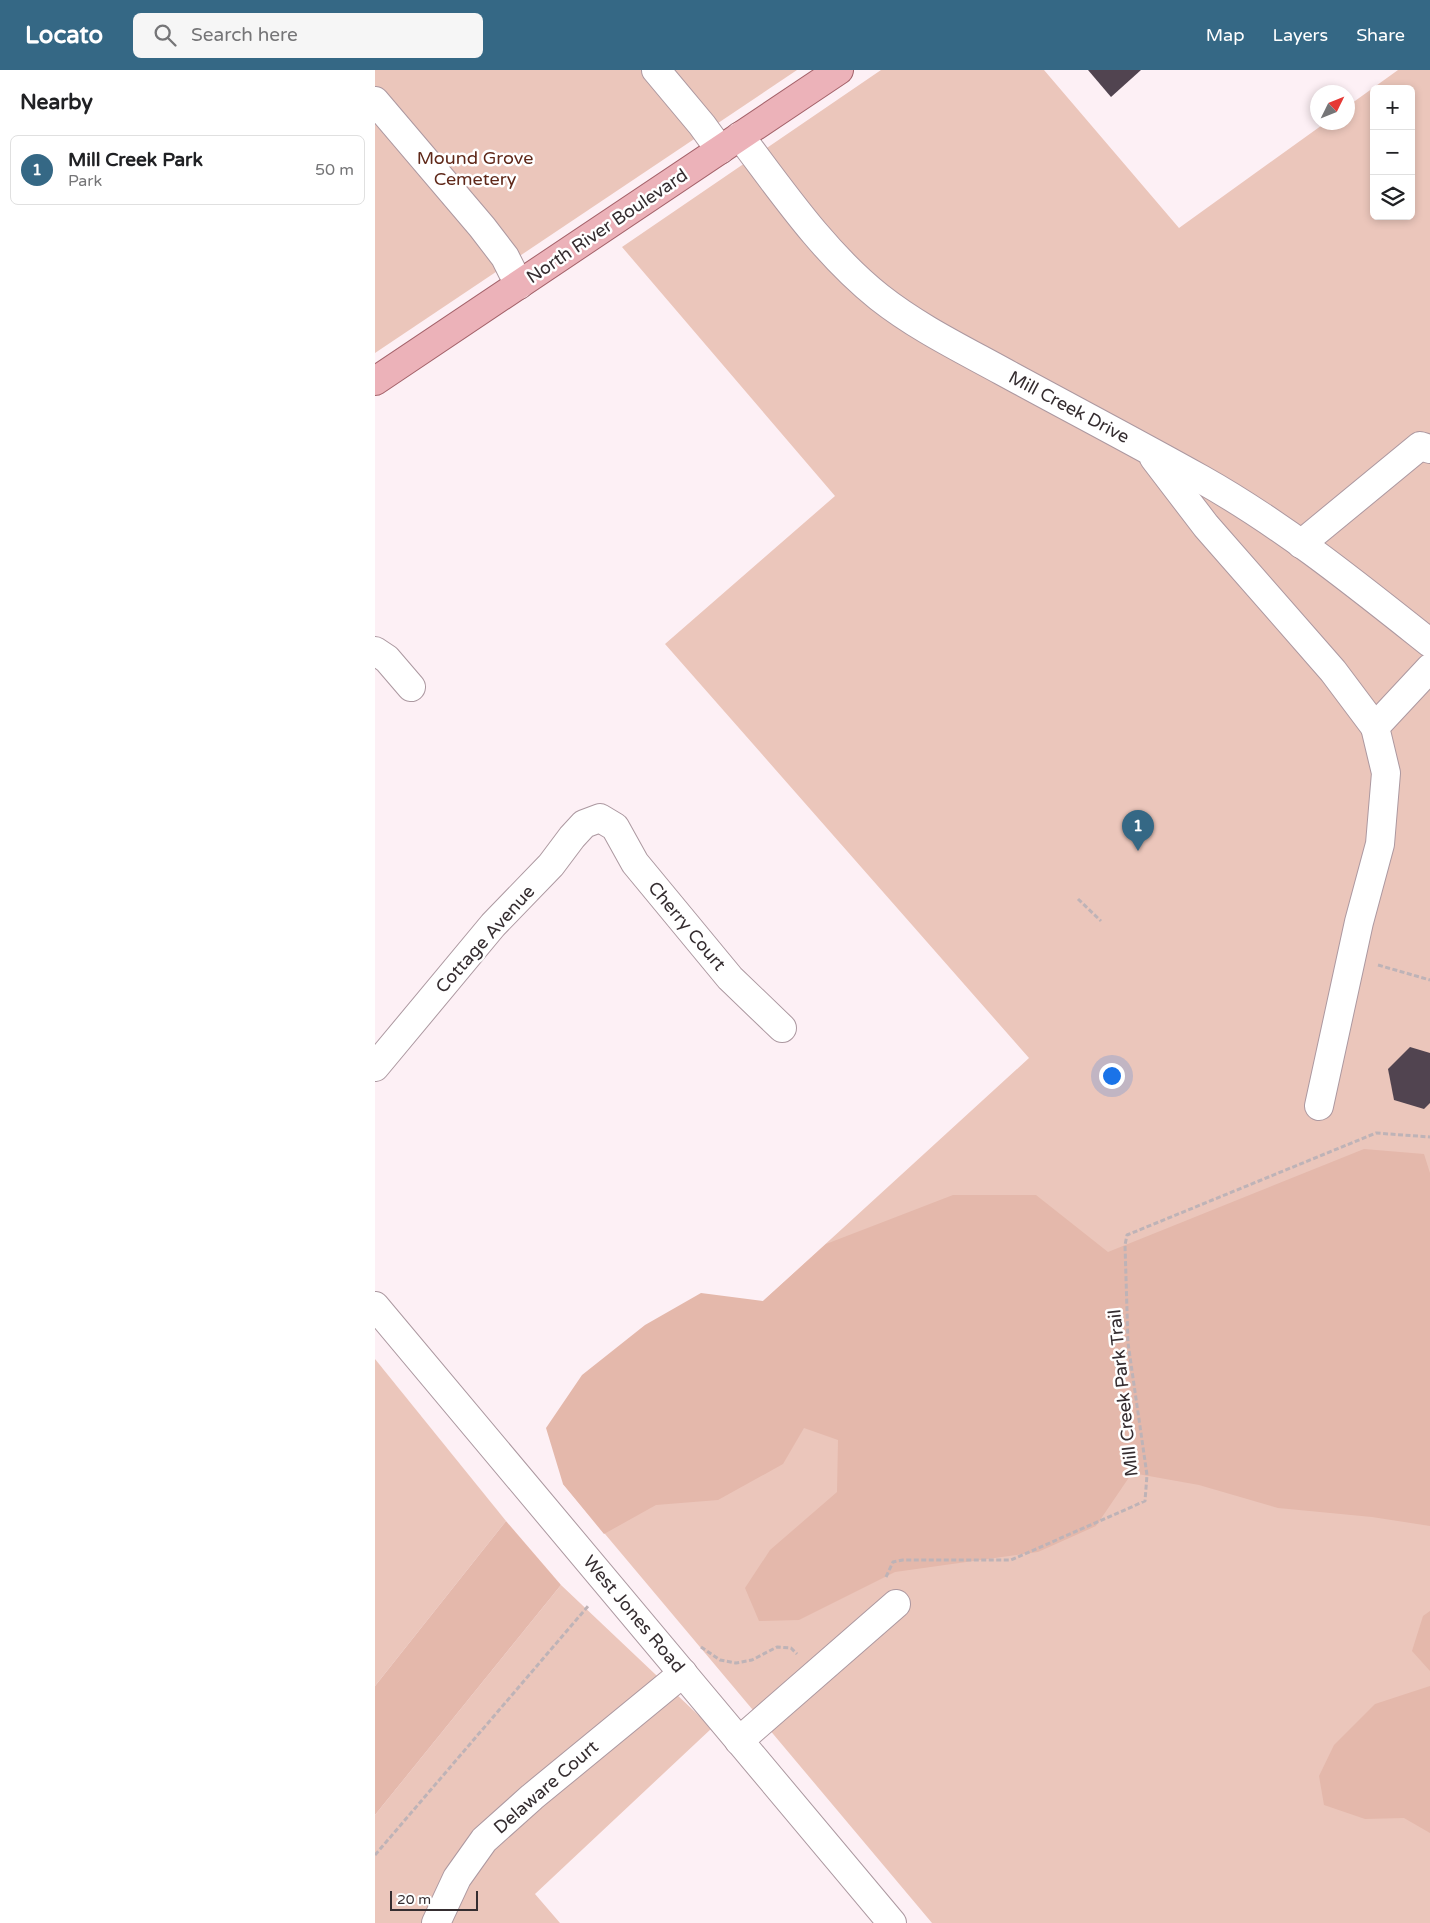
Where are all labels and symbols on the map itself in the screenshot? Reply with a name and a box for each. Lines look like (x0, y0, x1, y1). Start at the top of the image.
north arrow (1310, 85, 1355, 130)
park label: Mound Grove Cemetery (417, 147, 533, 190)
street label: North River Boulevard (522, 164, 692, 288)
street label: Mill Creek Drive (1005, 366, 1133, 448)
pin: 1 (1122, 810, 1154, 851)
street label: Cherry Court (643, 877, 731, 975)
street label: Cottage Avenue (431, 881, 539, 997)
your location (1099, 1063, 1125, 1089)
street label: Mill Creek Park Trail (1103, 1308, 1143, 1478)
street label: West Jones Road (578, 1551, 690, 1677)
street label: Delaware Court (489, 1736, 603, 1838)
scale bar (390, 1888, 477, 1911)

